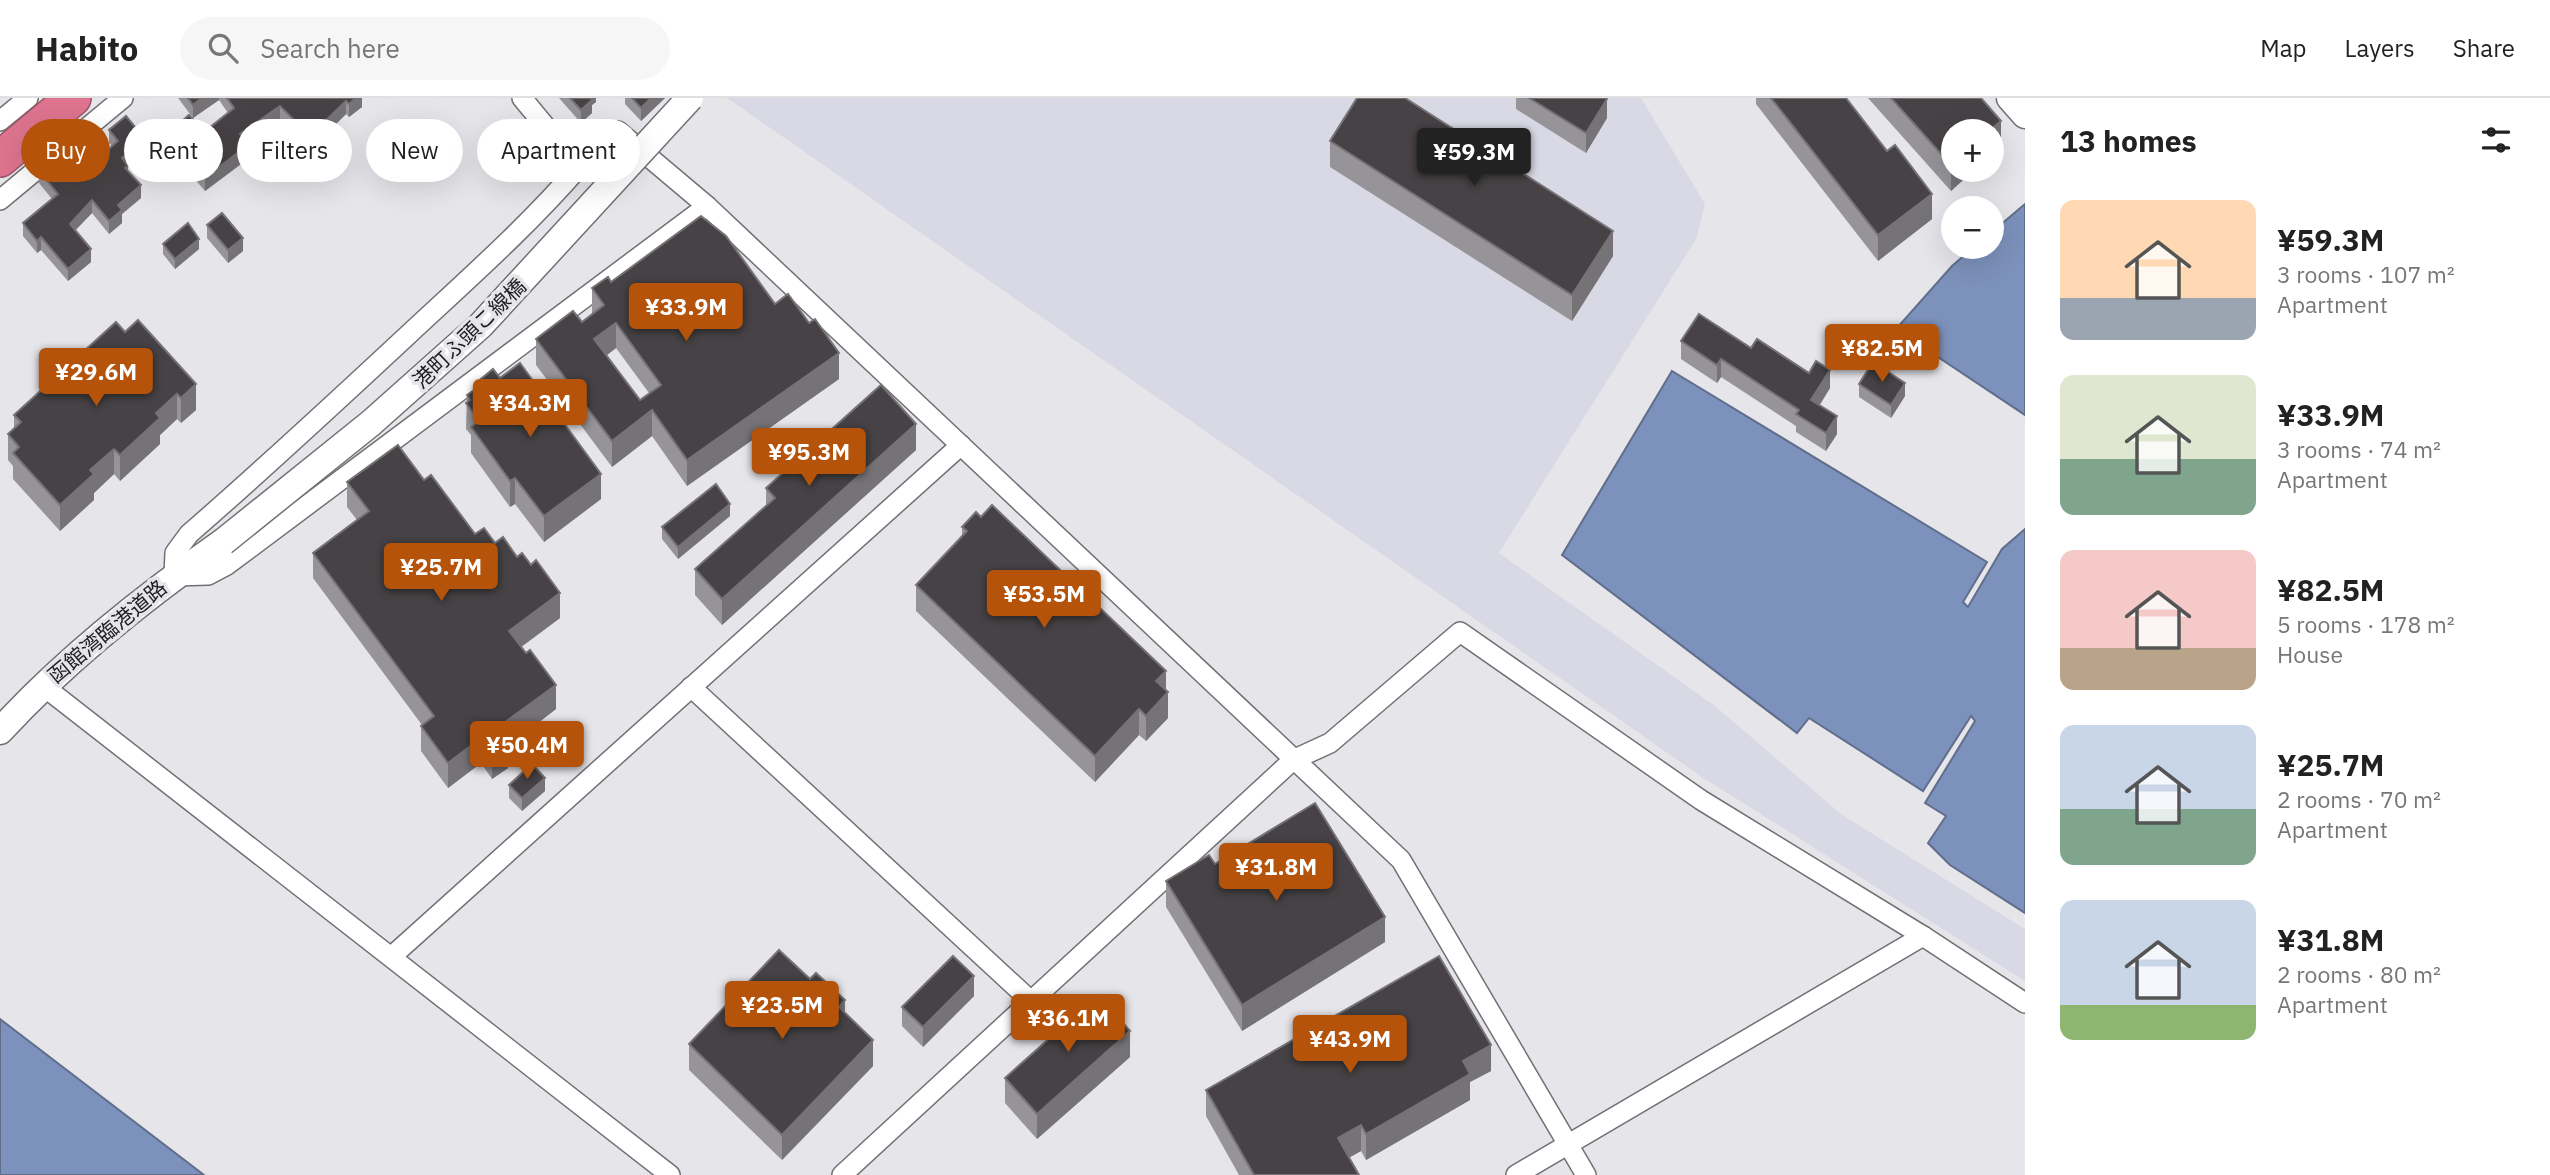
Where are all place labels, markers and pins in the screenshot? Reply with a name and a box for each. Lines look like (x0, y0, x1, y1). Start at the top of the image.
pin: ¥59.3M (1417, 129, 1531, 188)
pin: ¥33.9M (629, 284, 743, 343)
pin: ¥82.5M (1825, 324, 1939, 384)
pin: ¥29.6M (39, 348, 153, 408)
pin: ¥34.3M (473, 380, 587, 439)
pin: ¥95.3M (752, 428, 866, 488)
pin: ¥25.7M (384, 544, 498, 603)
pin: ¥53.5M (987, 570, 1101, 630)
pin: ¥50.4M (470, 722, 584, 781)
pin: ¥31.8M (1219, 844, 1333, 903)
pin: ¥23.5M (725, 982, 839, 1041)
pin: ¥36.1M (1011, 995, 1125, 1054)
pin: ¥43.9M (1293, 1016, 1407, 1075)

